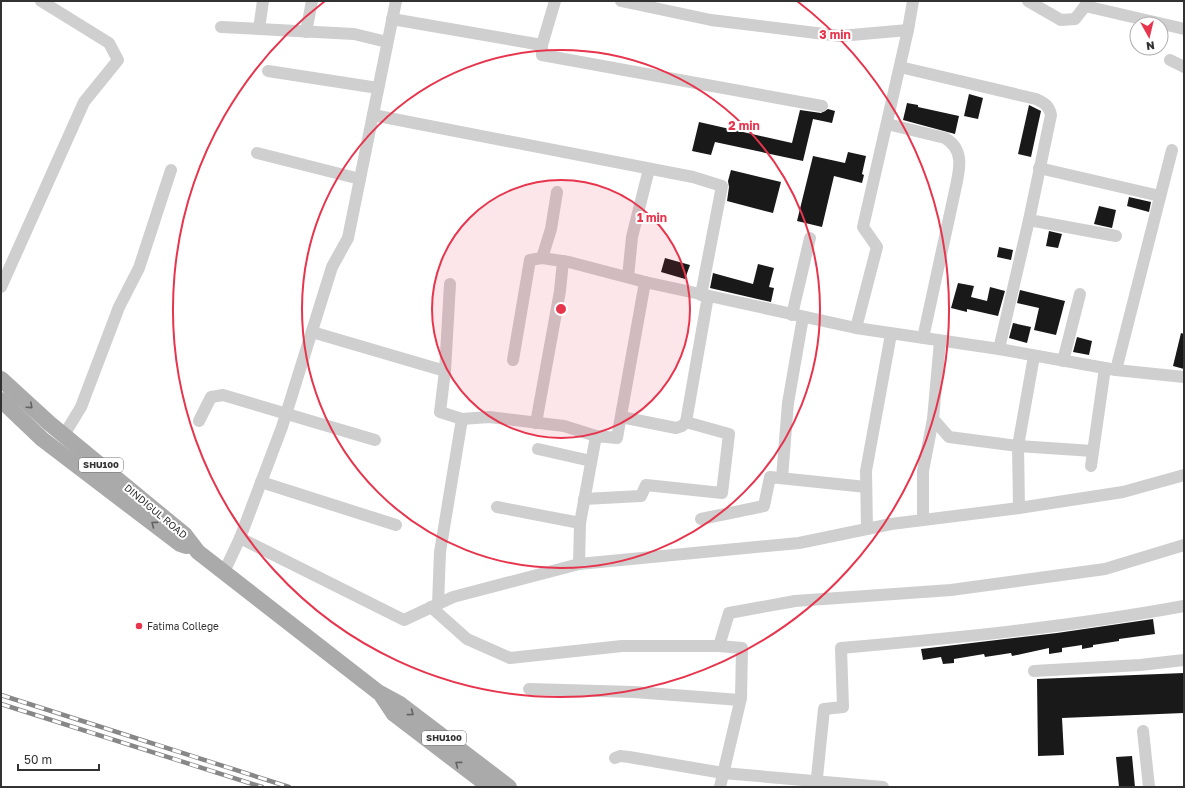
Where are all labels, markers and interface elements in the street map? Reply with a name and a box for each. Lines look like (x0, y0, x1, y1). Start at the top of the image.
north arrow (1129, 16, 1169, 56)
text: 3 min (819, 27, 851, 42)
text: N (1145, 39, 1156, 53)
text: 2 min (728, 118, 760, 133)
text: 1 min (637, 210, 667, 225)
centre of rings (554, 302, 568, 316)
one-way arrow (25, 401, 33, 408)
road number: SHU100 (79, 458, 123, 472)
street label: DINDIGUL ROAD (122, 481, 190, 541)
one-way arrow (151, 522, 158, 529)
place label: Fatima College (147, 620, 219, 632)
marker: Fatima College (134, 621, 144, 631)
one-way arrow (407, 708, 414, 716)
road number: SHU100 (422, 731, 466, 745)
scale bar (18, 746, 99, 772)
text: 50 m (24, 752, 52, 767)
one-way arrow (456, 761, 463, 768)

